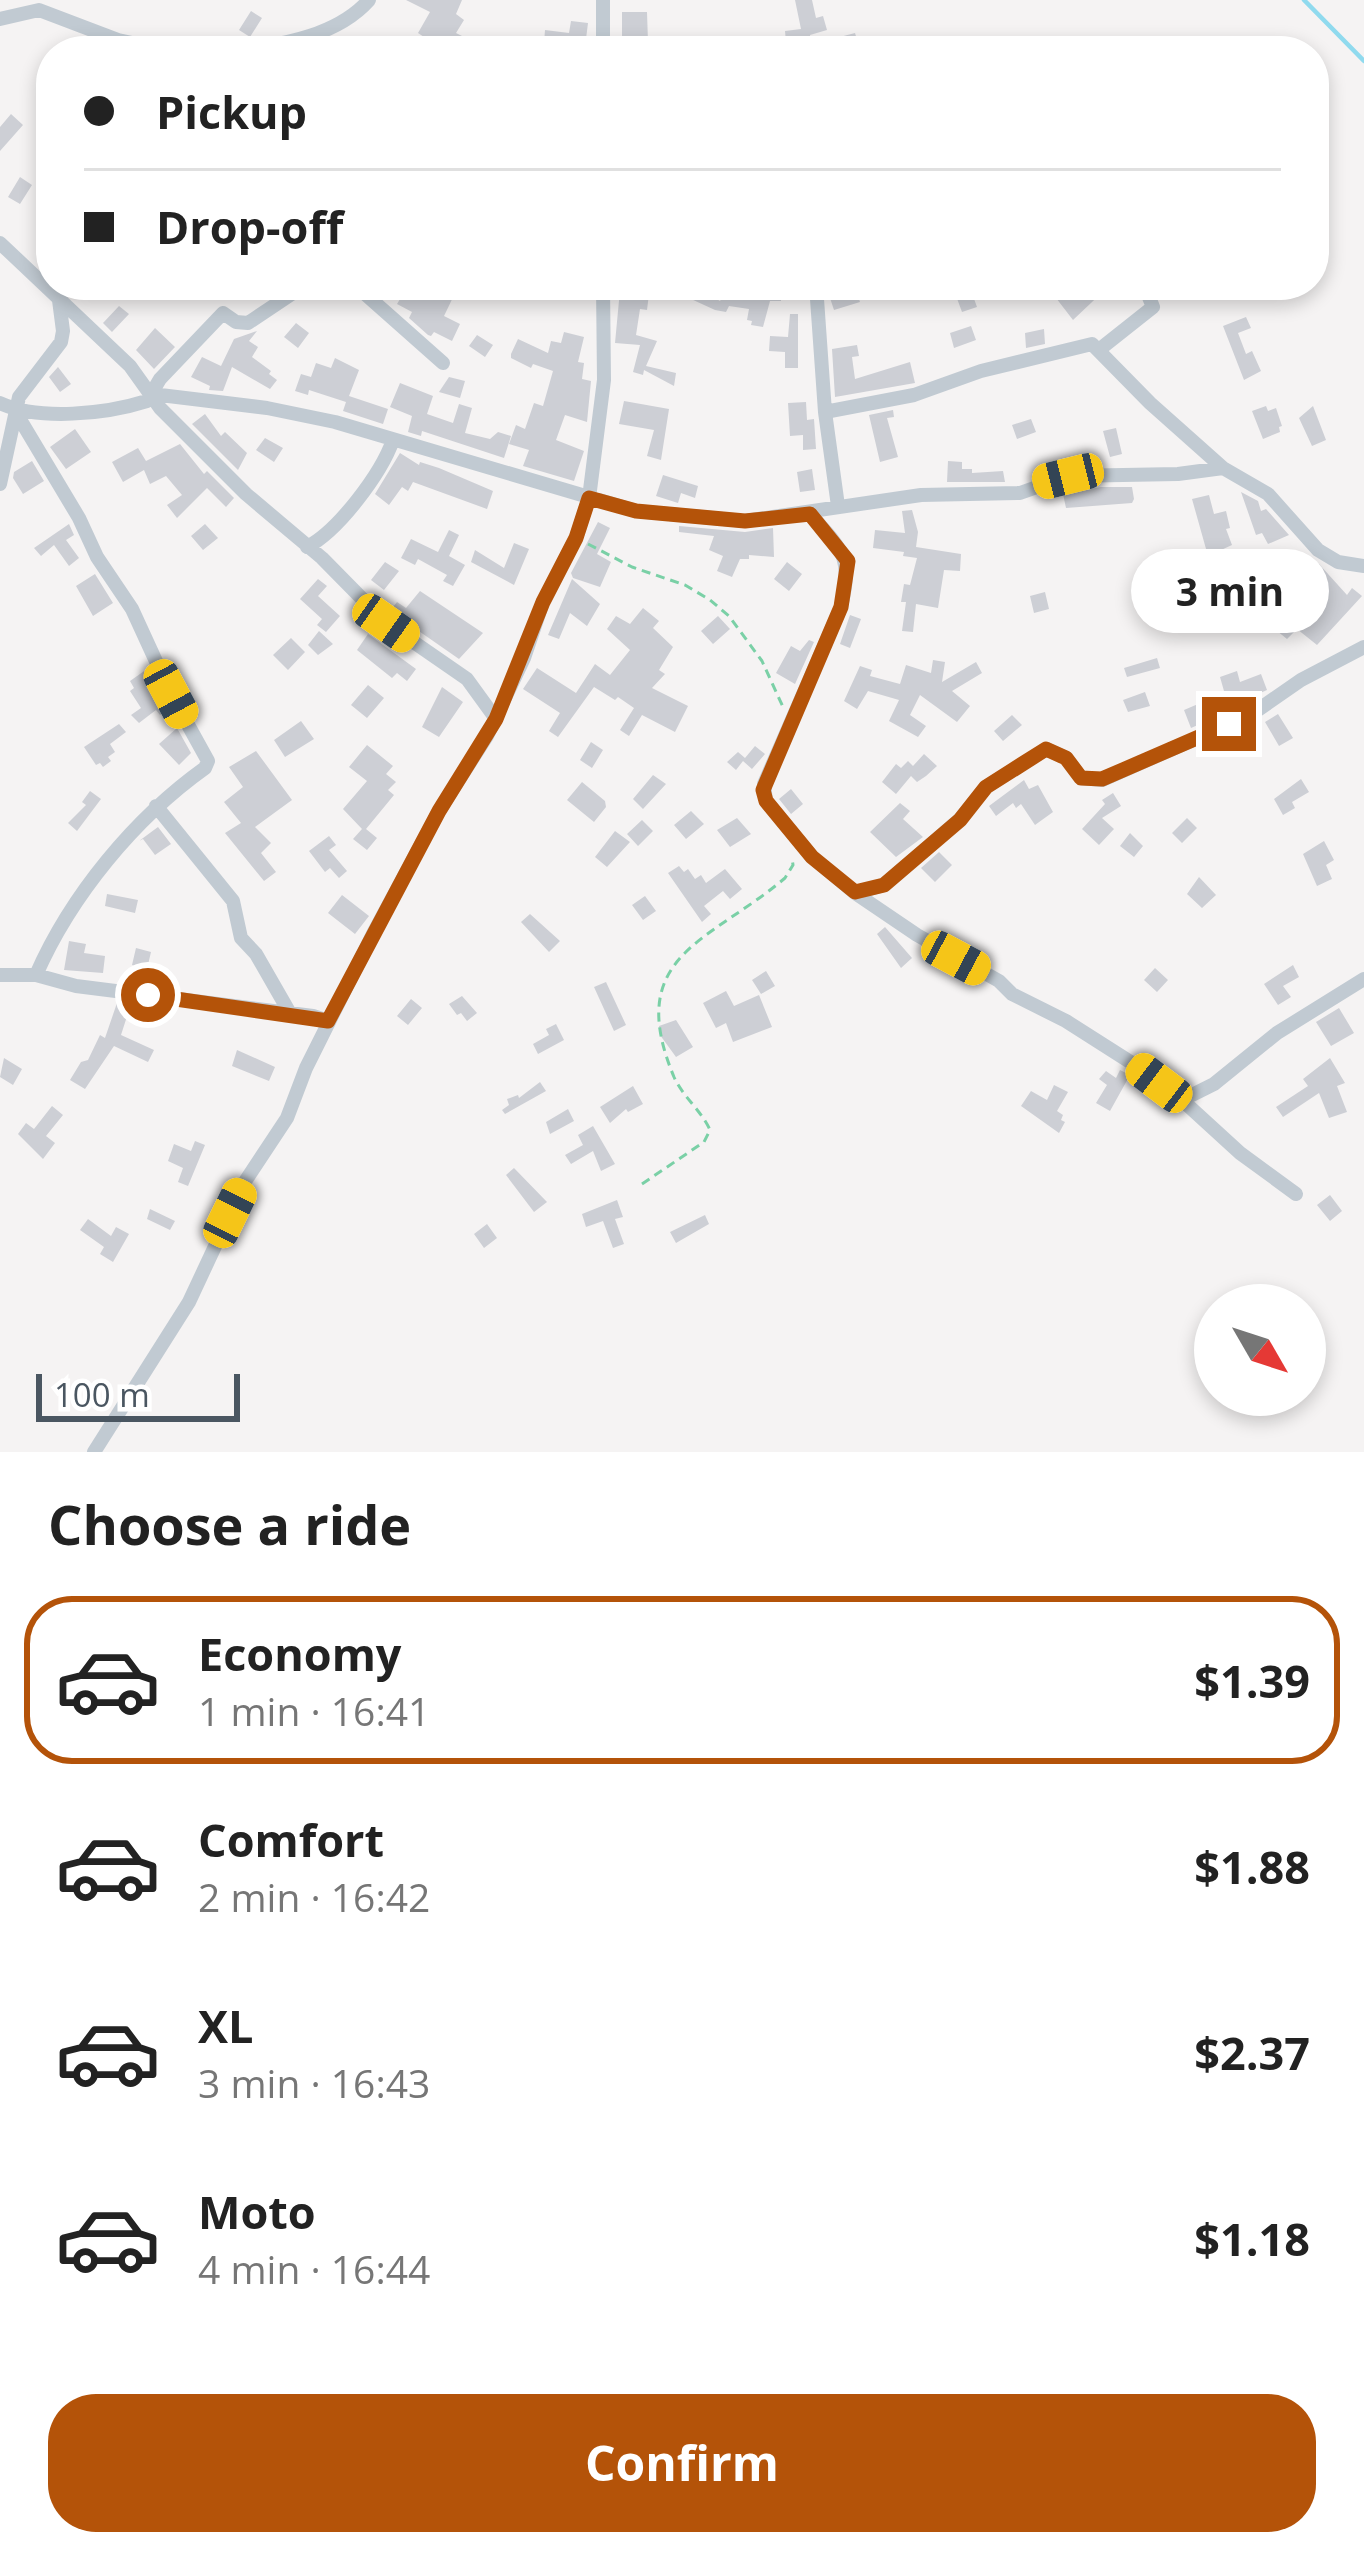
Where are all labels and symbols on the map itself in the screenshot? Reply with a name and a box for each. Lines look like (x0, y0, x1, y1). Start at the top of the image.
car (1029, 450, 1107, 502)
callout: 3 min (1130, 550, 1328, 634)
car (346, 588, 426, 658)
car (138, 654, 204, 734)
route end (1202, 697, 1256, 751)
car (916, 925, 996, 991)
route start (121, 968, 175, 1022)
car (1119, 1047, 1199, 1119)
car (198, 1173, 262, 1253)
north arrow (1194, 1284, 1326, 1416)
scale bar (36, 1368, 240, 1421)

